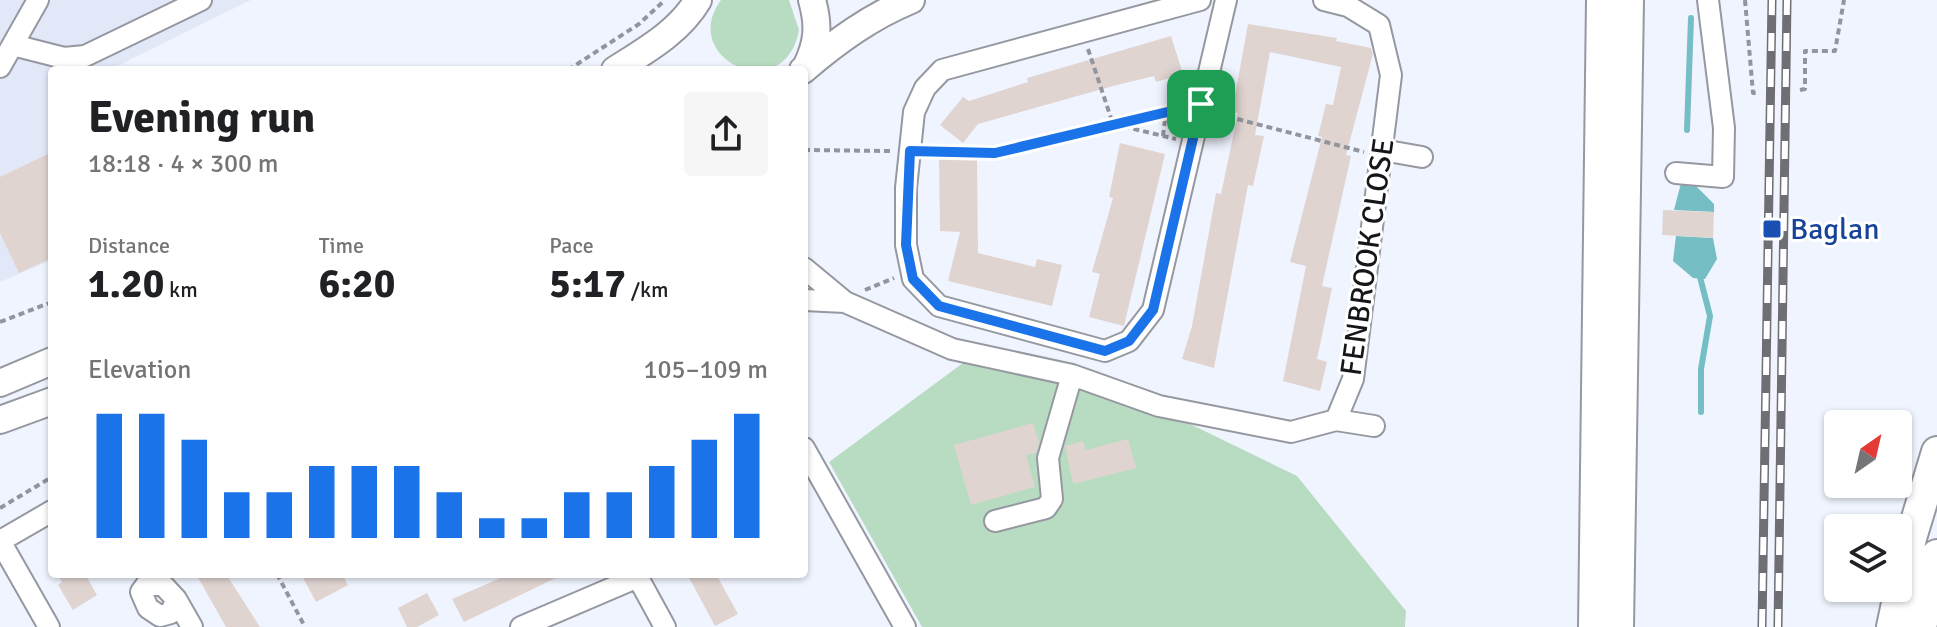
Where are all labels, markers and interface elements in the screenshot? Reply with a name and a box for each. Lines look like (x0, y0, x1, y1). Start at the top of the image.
pin (1167, 70, 1235, 138)
icon: arrive (1179, 82, 1223, 126)
text: Evening run (88, 91, 315, 145)
button: share (684, 92, 768, 176)
street label: FENBROOK CLOSE (1333, 136, 1402, 378)
text: 18:18 · 4 × 300 m (88, 148, 279, 180)
place label: Baglan (1790, 211, 1880, 248)
marker: Baglan (1761, 218, 1783, 240)
text: Distance (88, 232, 170, 259)
text: Time (319, 232, 364, 259)
text: Pace (549, 232, 594, 259)
text: 1.20 (88, 259, 164, 309)
text: 6:20 (319, 259, 395, 309)
text: 5:17 (549, 259, 626, 309)
text: km (164, 276, 198, 303)
text: /km (626, 276, 669, 303)
text: Elevation (88, 354, 192, 386)
text: 105–109 m (644, 354, 768, 386)
north arrow (1824, 410, 1912, 498)
map controls (1824, 410, 1912, 602)
button: layers (1824, 514, 1912, 602)

